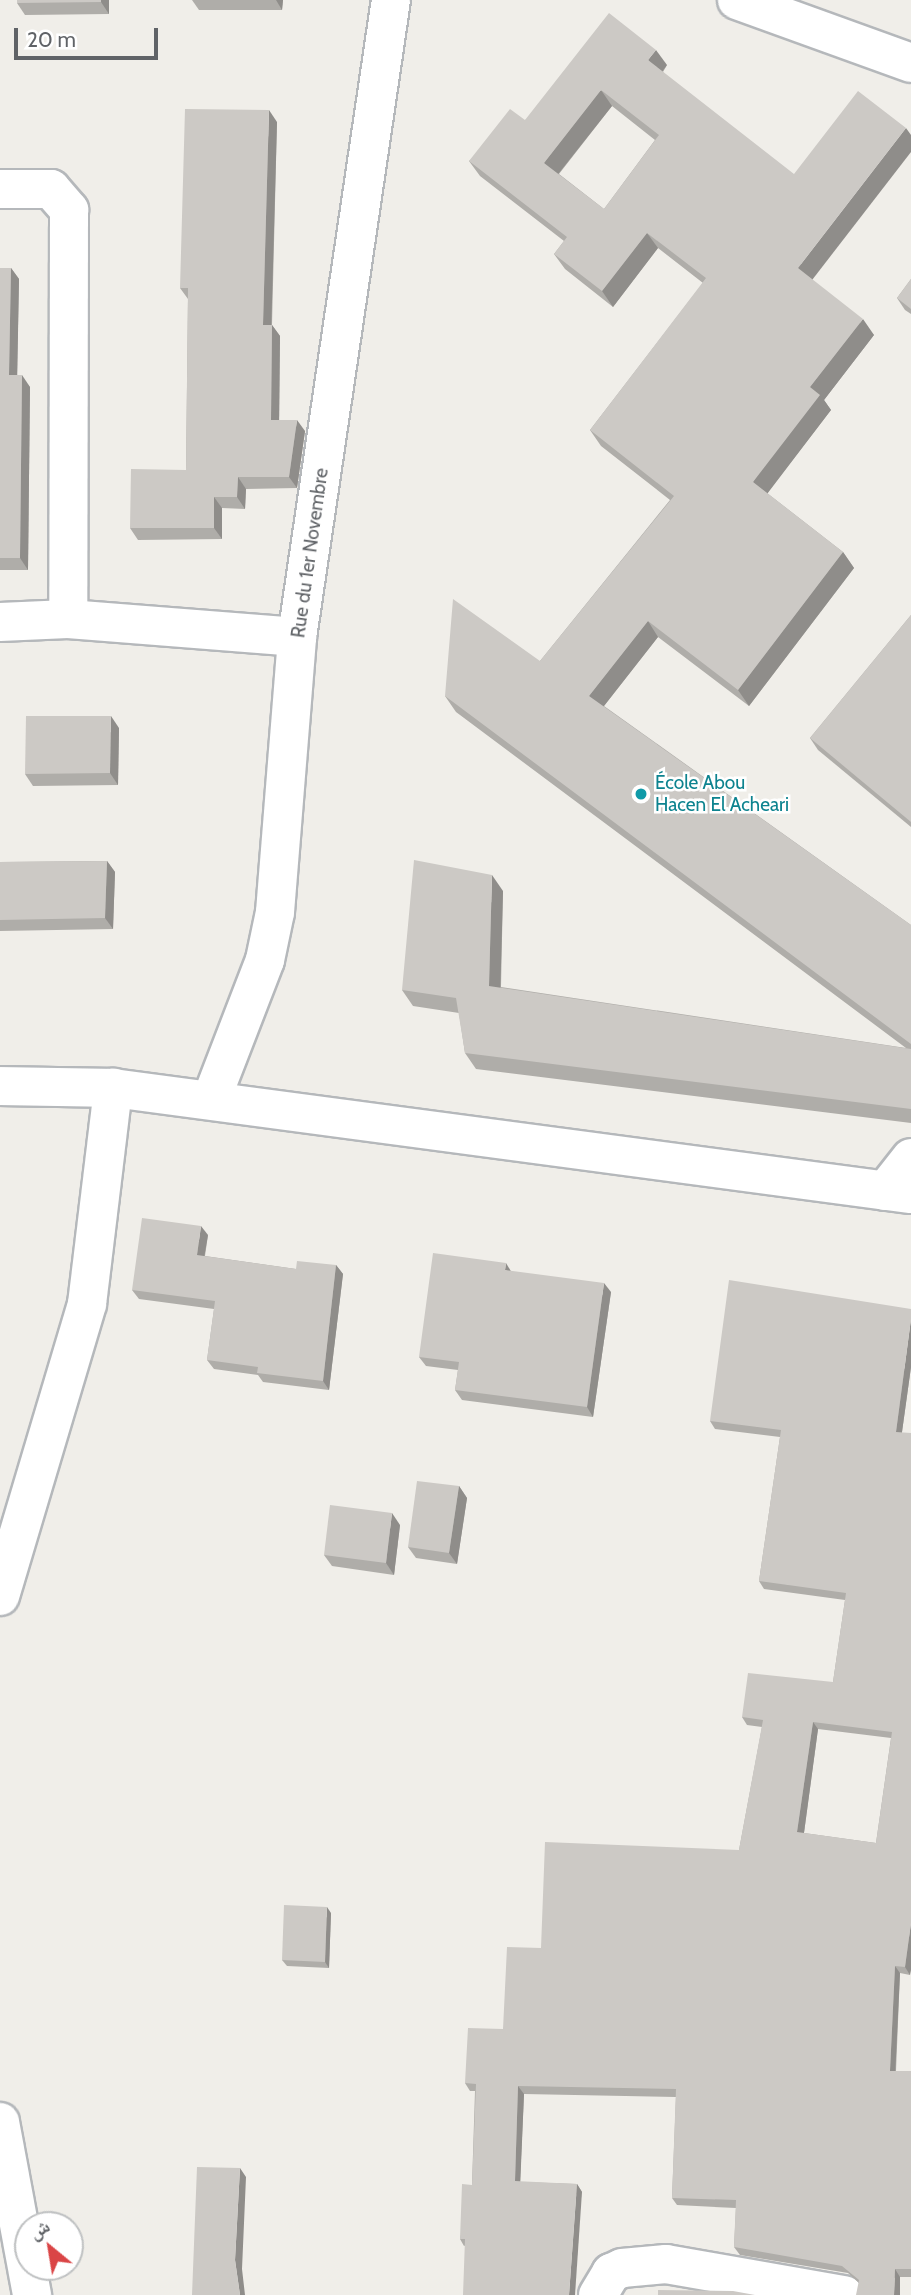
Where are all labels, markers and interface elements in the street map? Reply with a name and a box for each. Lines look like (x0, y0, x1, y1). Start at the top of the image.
scale bar (18, 14, 161, 58)
text: 20 m (27, 27, 76, 52)
street label: Rue du 1er Novembre (287, 467, 333, 639)
place label: École Abou Hacen El Acheari (655, 772, 789, 816)
marker: École Abou Hacen El Acheari (633, 786, 649, 802)
north arrow (14, 2211, 84, 2281)
text: ش (25, 2214, 54, 2244)

